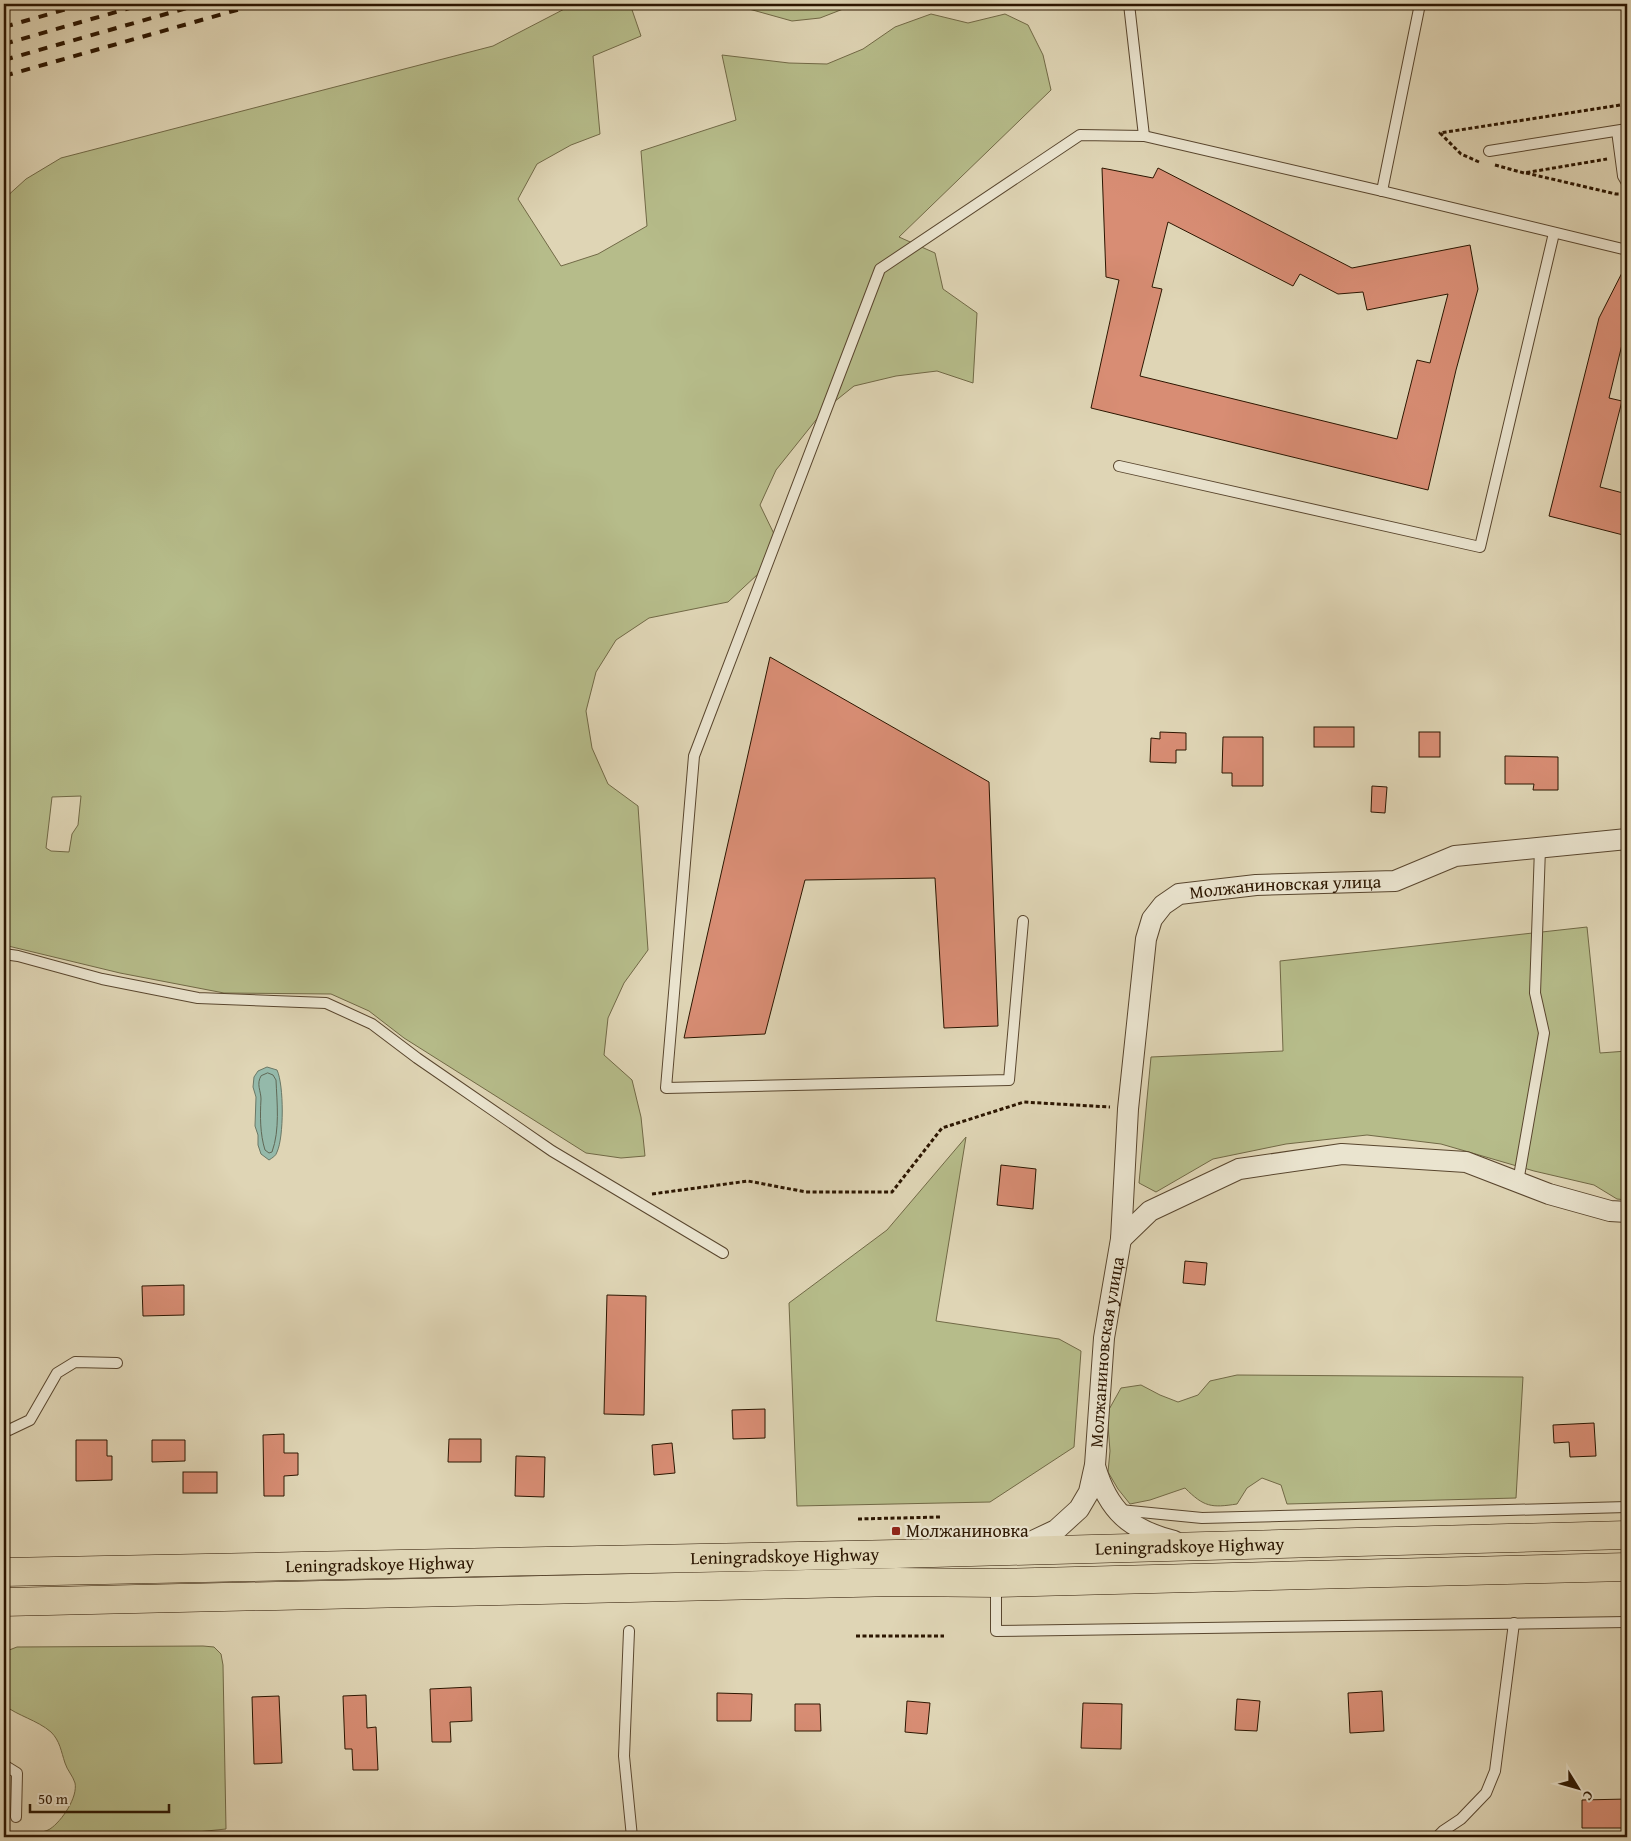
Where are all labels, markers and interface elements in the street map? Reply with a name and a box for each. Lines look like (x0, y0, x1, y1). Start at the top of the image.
street label: Молжаниновская улица (1188, 867, 1382, 906)
street label: Молжаниновская улица (1082, 1254, 1131, 1448)
place label: Молжаниновка (906, 1517, 1029, 1544)
marker: Молжаниновка (890, 1525, 902, 1537)
street label: Leningradskoye Highway (1095, 1530, 1285, 1562)
street label: Leningradskoye Highway (690, 1540, 880, 1571)
street label: Leningradskoye Highway (285, 1549, 475, 1579)
north arrow (1554, 1764, 1604, 1814)
scale bar (30, 1781, 169, 1813)
text: С (1578, 1787, 1599, 1805)
text: 50 m (38, 1788, 69, 1809)

